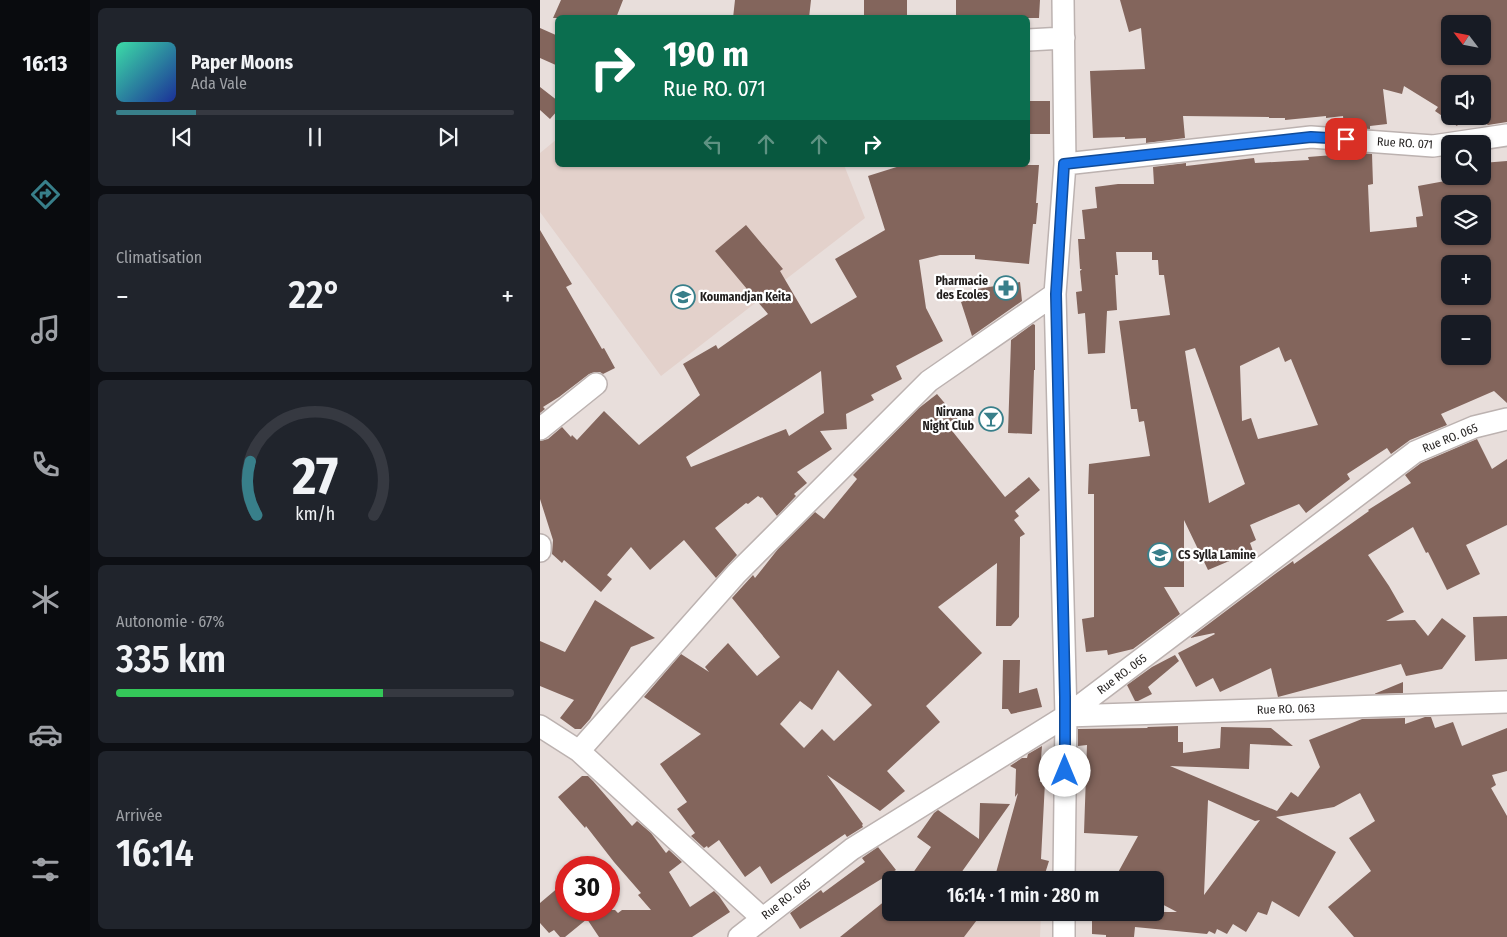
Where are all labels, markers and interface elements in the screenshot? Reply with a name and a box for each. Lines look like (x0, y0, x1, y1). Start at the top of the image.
north arrow (1441, 15, 1491, 65)
map controls (1441, 15, 1491, 365)
text: 190 m (663, 33, 749, 75)
icon: right (580, 35, 645, 100)
text: 16:13 (23, 50, 67, 77)
text: Paper Moons (191, 51, 293, 74)
text: Ada Vale (191, 74, 247, 93)
text: Rue RO. 071 (663, 75, 766, 102)
button: sound (1441, 75, 1491, 125)
pin (1325, 118, 1367, 160)
icon: previous (168, 123, 196, 151)
icon: pause (301, 123, 329, 151)
icon: next (434, 123, 462, 151)
icon: arrive (1332, 125, 1360, 153)
icon: left (699, 130, 727, 158)
icon: ahead (752, 130, 780, 158)
icon: ahead (805, 130, 833, 158)
icon: right (858, 130, 886, 158)
street label: Rue RO. 071 (1377, 135, 1433, 151)
button: search (1441, 135, 1491, 185)
icon: directions (28, 177, 63, 212)
button: layers (1441, 195, 1491, 245)
text: Climatisation (116, 248, 202, 267)
button: + (1441, 255, 1491, 305)
text: 22° (289, 272, 341, 318)
place label: Pharmacie des Ecoles (936, 274, 989, 302)
pharmacy icon: Pharmacie des Ecoles (993, 275, 1019, 301)
text: − (116, 280, 129, 313)
text: + (501, 280, 514, 313)
school or university icon: Koumandjan Keita (670, 284, 696, 310)
place label: Koumandjan Keita (700, 290, 791, 304)
icon: music (28, 312, 63, 347)
button: − (1441, 315, 1491, 365)
place label: Nirvana Night Club (923, 405, 974, 433)
bar icon: Nirvana Night Club (978, 406, 1004, 432)
street label: Rue RO. 065 (1420, 420, 1480, 455)
text: 27 (291, 445, 338, 508)
icon: phone (28, 447, 63, 482)
text: km/h (295, 503, 335, 525)
school or university icon: CS Sylla Lamine (1147, 542, 1173, 568)
place label: CS Sylla Lamine (1178, 548, 1256, 562)
icon: climate (28, 582, 63, 617)
text: Autonomie · 67% (116, 612, 224, 631)
text: 335 km (116, 636, 226, 682)
street label: Rue RO. 065 (1095, 651, 1150, 697)
street label: Rue RO. 063 (1257, 701, 1315, 717)
icon: car (28, 717, 63, 752)
position arrow (1038, 744, 1090, 796)
text: Arrivée (116, 806, 162, 825)
text: 16:14 (116, 830, 194, 876)
icon: filters (28, 852, 63, 887)
speed limit sign: 30 (555, 856, 620, 921)
street label: Rue RO. 065 (759, 875, 814, 922)
text: 16:14 · 1 min · 280 m (947, 884, 1099, 907)

